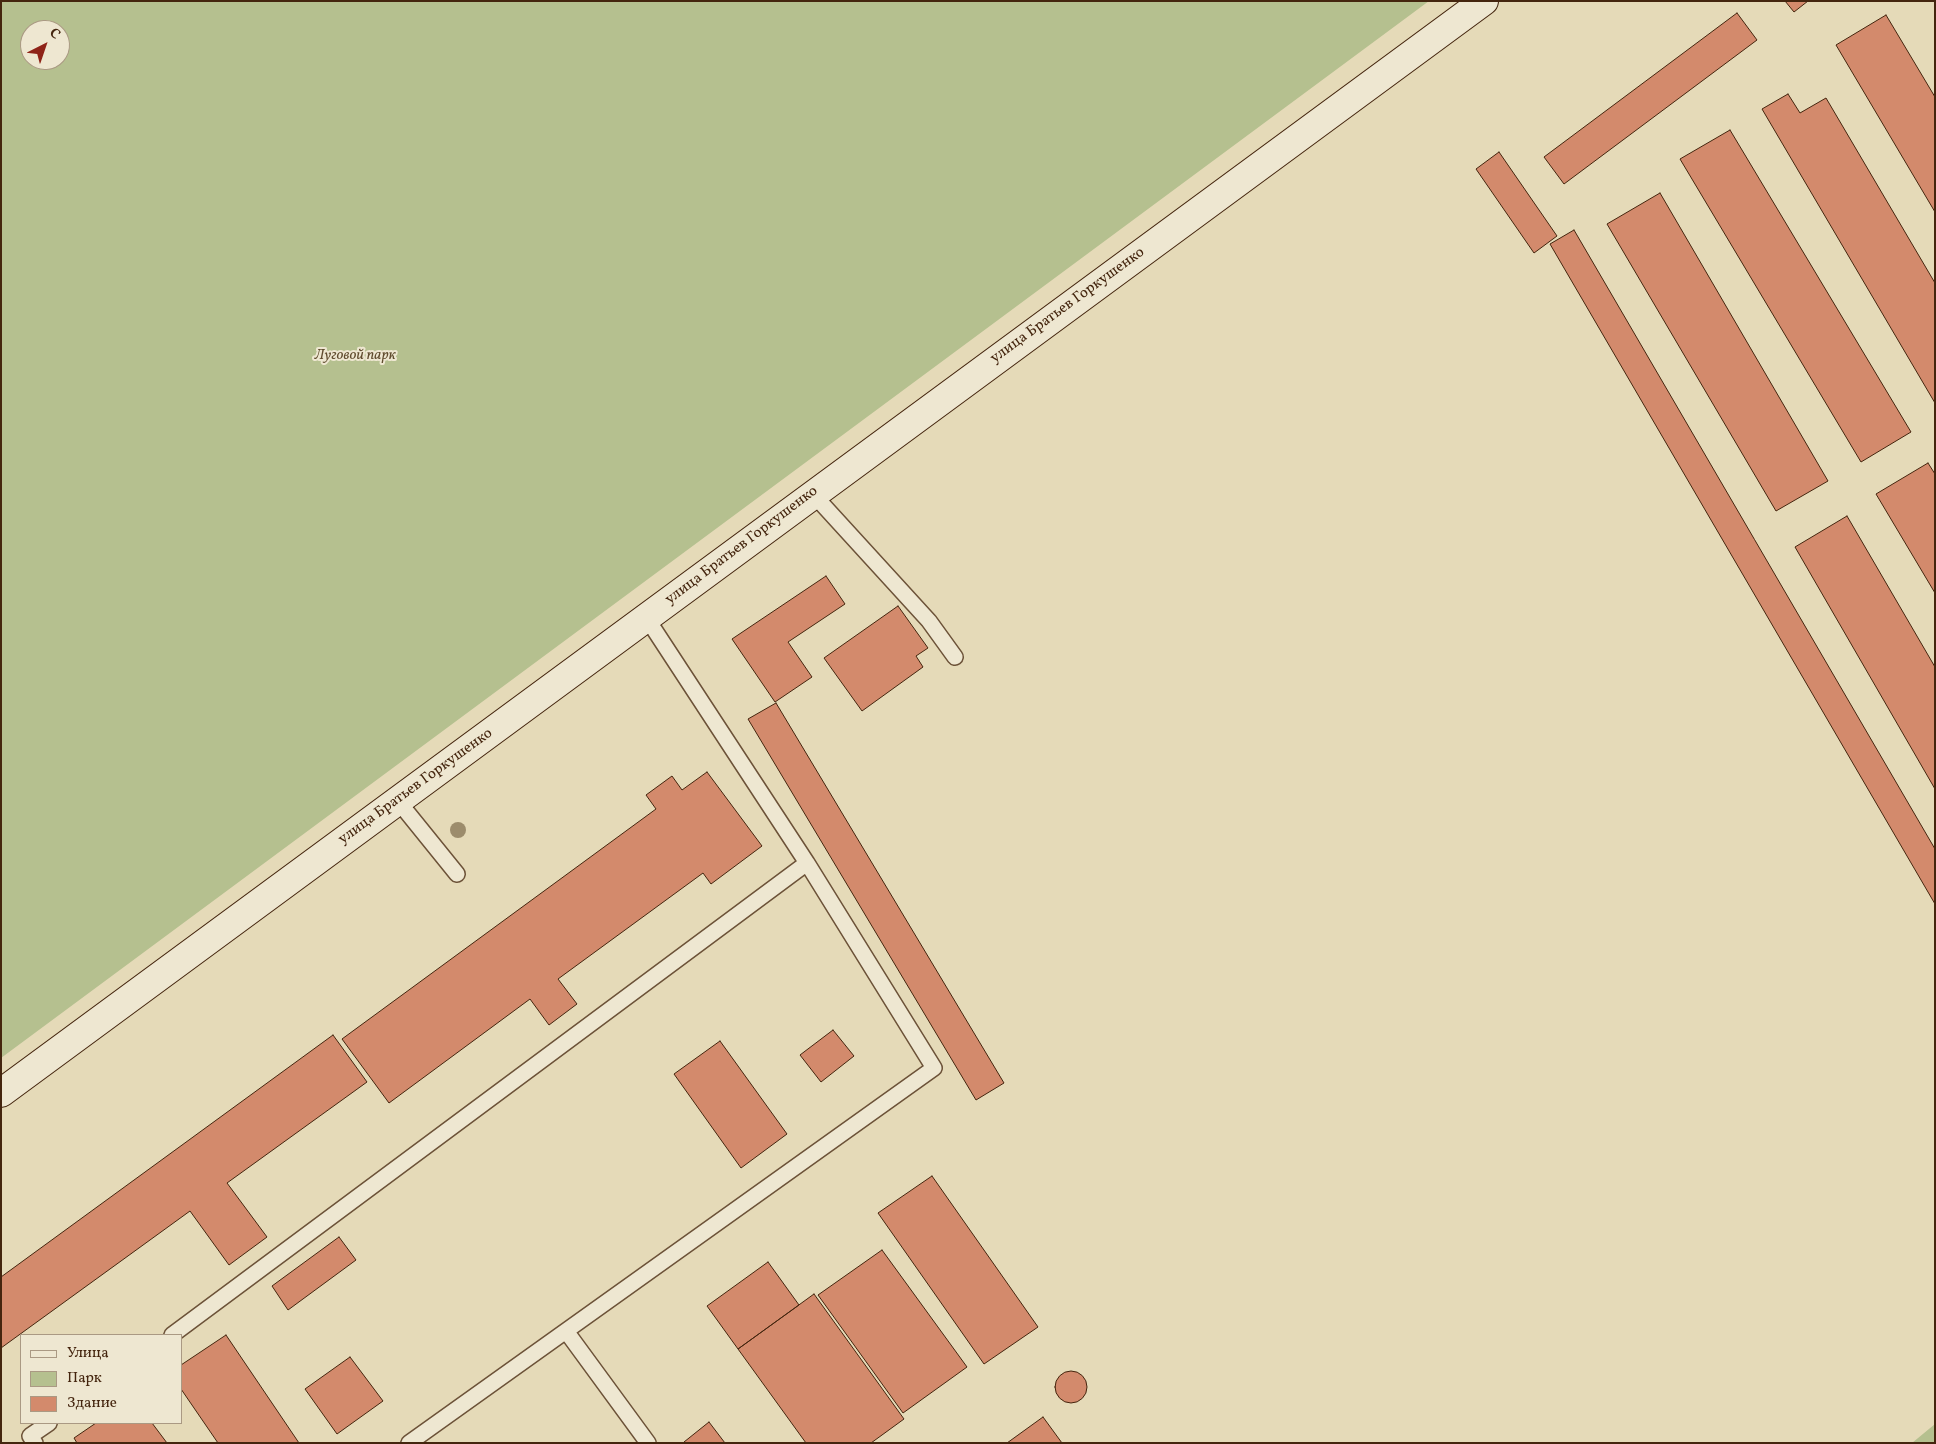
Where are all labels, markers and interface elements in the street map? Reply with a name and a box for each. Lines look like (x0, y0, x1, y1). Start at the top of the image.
north arrow (20, 20, 70, 70)
text: С (45, 24, 64, 44)
street label: улица Братьев Горкушенко (987, 244, 1149, 368)
park label: Луговой парк (315, 347, 395, 365)
street label: улица Братьев Горкушенко (662, 483, 822, 609)
street label: улица Братьев Горкушенко (335, 725, 497, 849)
legend (20, 1334, 182, 1424)
text: Улица (67, 1343, 109, 1364)
text: Парк (67, 1368, 102, 1389)
text: Здание (67, 1393, 117, 1414)

